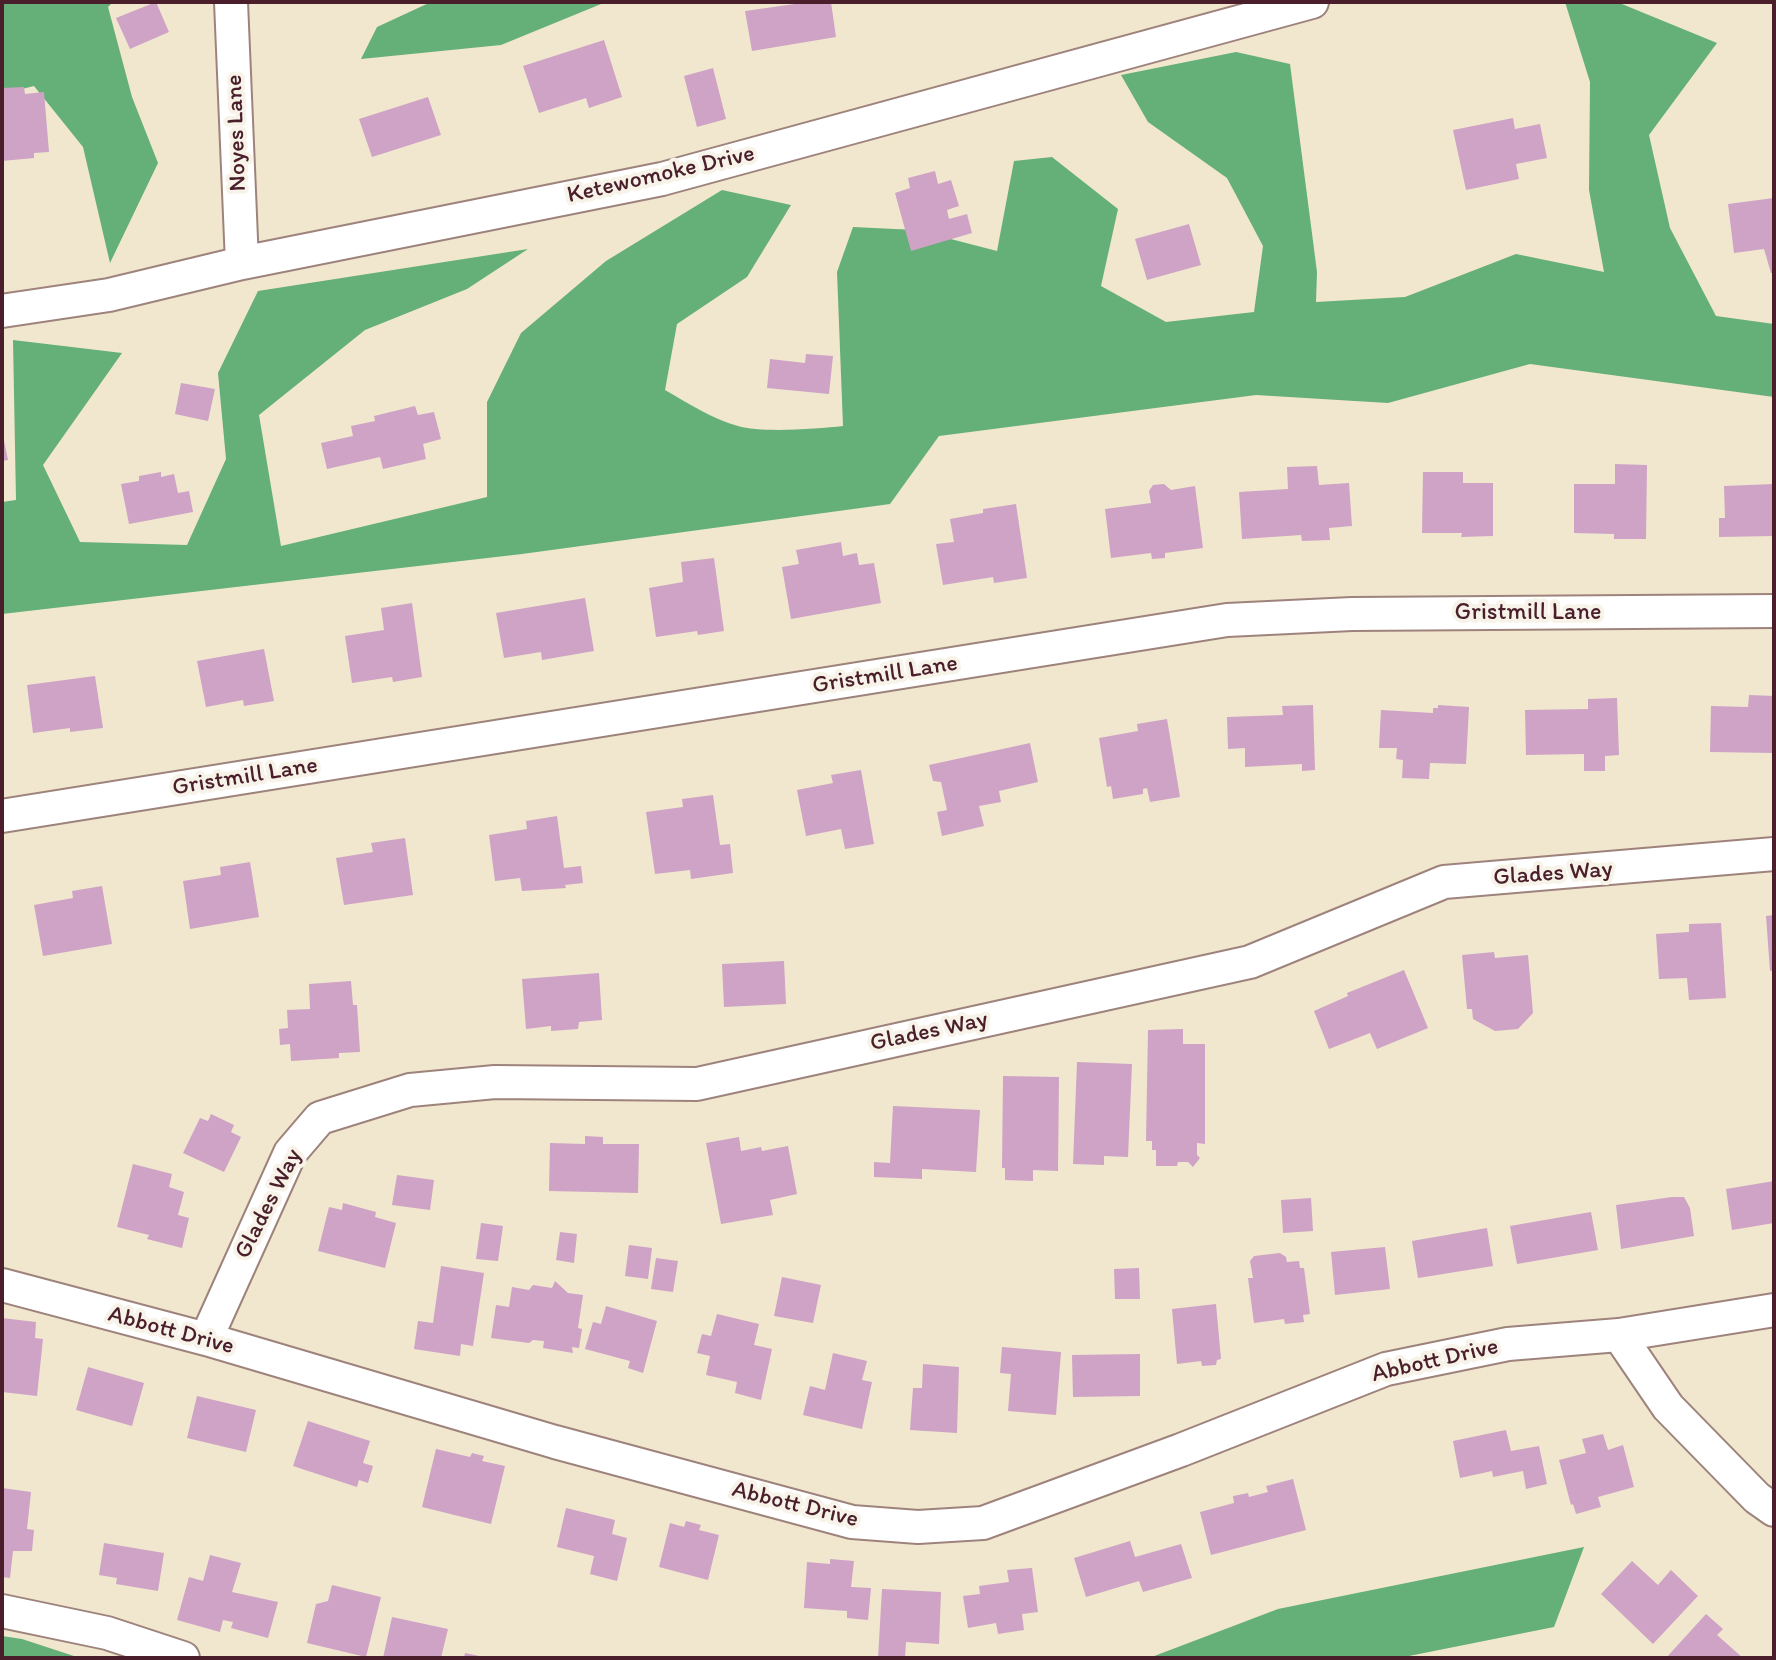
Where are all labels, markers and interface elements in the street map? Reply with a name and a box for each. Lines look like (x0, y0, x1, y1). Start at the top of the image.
street label: Noyes Lane (221, 74, 253, 192)
street label: Ketewomoke Drive (565, 139, 757, 211)
street label: Gristmill Lane (1455, 599, 1601, 627)
street label: Gristmill Lane (810, 649, 960, 701)
street label: Gristmill Lane (170, 751, 320, 803)
street label: Glades Way (1492, 855, 1614, 893)
street label: Glades Way (868, 1005, 990, 1059)
street label: Glades Way (229, 1144, 309, 1264)
street label: Abbott Drive (105, 1300, 237, 1362)
street label: Abbott Drive (1369, 1332, 1501, 1390)
street label: Abbott Drive (729, 1475, 861, 1535)

